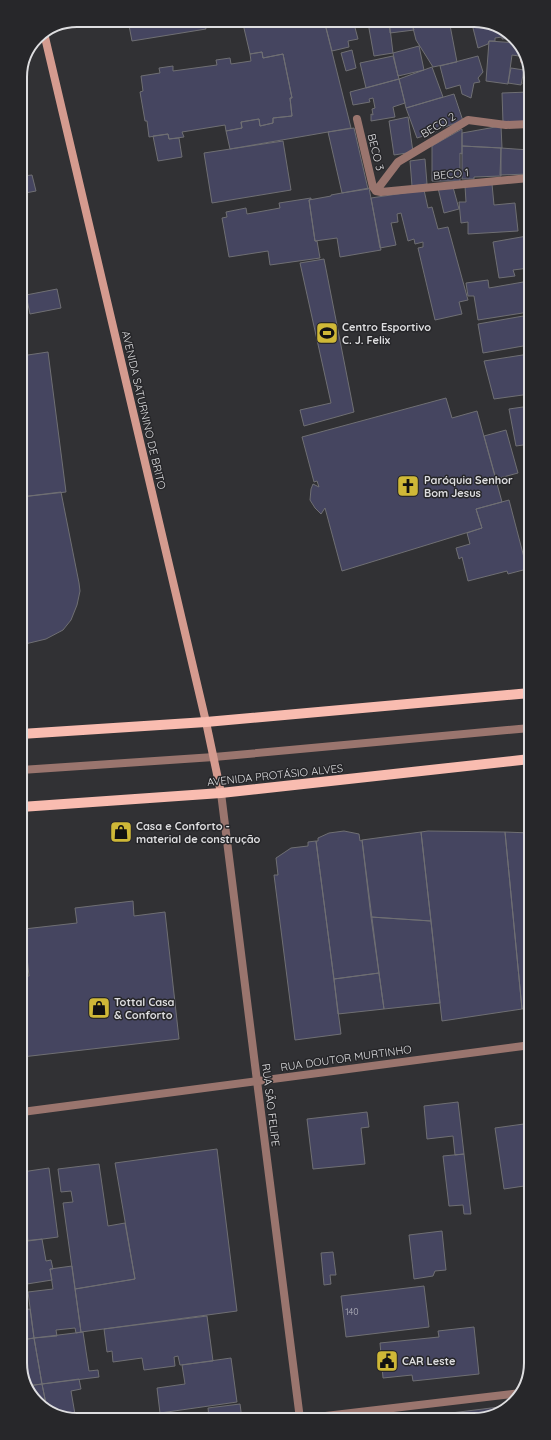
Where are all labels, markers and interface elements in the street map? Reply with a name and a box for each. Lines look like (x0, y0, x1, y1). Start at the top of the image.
street label: BECO 2 (418, 109, 458, 141)
street label: BECO 3 (365, 132, 387, 172)
street label: BECO 1 (432, 165, 470, 183)
sports icon: Centro Esportivo C. J. Felix (314, 320, 340, 346)
place label: Centro Esportivo C. J. Felix (342, 320, 431, 347)
street label: AVENIDA SATURNINO DE BRITO (119, 329, 169, 491)
church icon: Paróquia Senhor Bom Jesus (395, 473, 421, 499)
place label: Paróquia Senhor Bom Jesus (424, 473, 513, 500)
street label: AVENIDA PROTÁSIO ALVES (206, 761, 344, 789)
shop icon: Casa e Conforto - material de construção (108, 819, 134, 845)
place label: Casa e Conforto - material de construção (136, 819, 261, 846)
shop icon: Tottal Casa & Conforto (86, 995, 112, 1021)
place label: Tottal Casa & Conforto (114, 995, 175, 1022)
street label: RUA DOUTOR MURTINHO (279, 1042, 413, 1074)
street label: RUA SÃO FELIPE (259, 1063, 283, 1147)
house number: 140 (345, 1306, 359, 1317)
public building icon: CAR Leste (374, 1348, 400, 1374)
place label: CAR Leste (402, 1354, 456, 1368)

